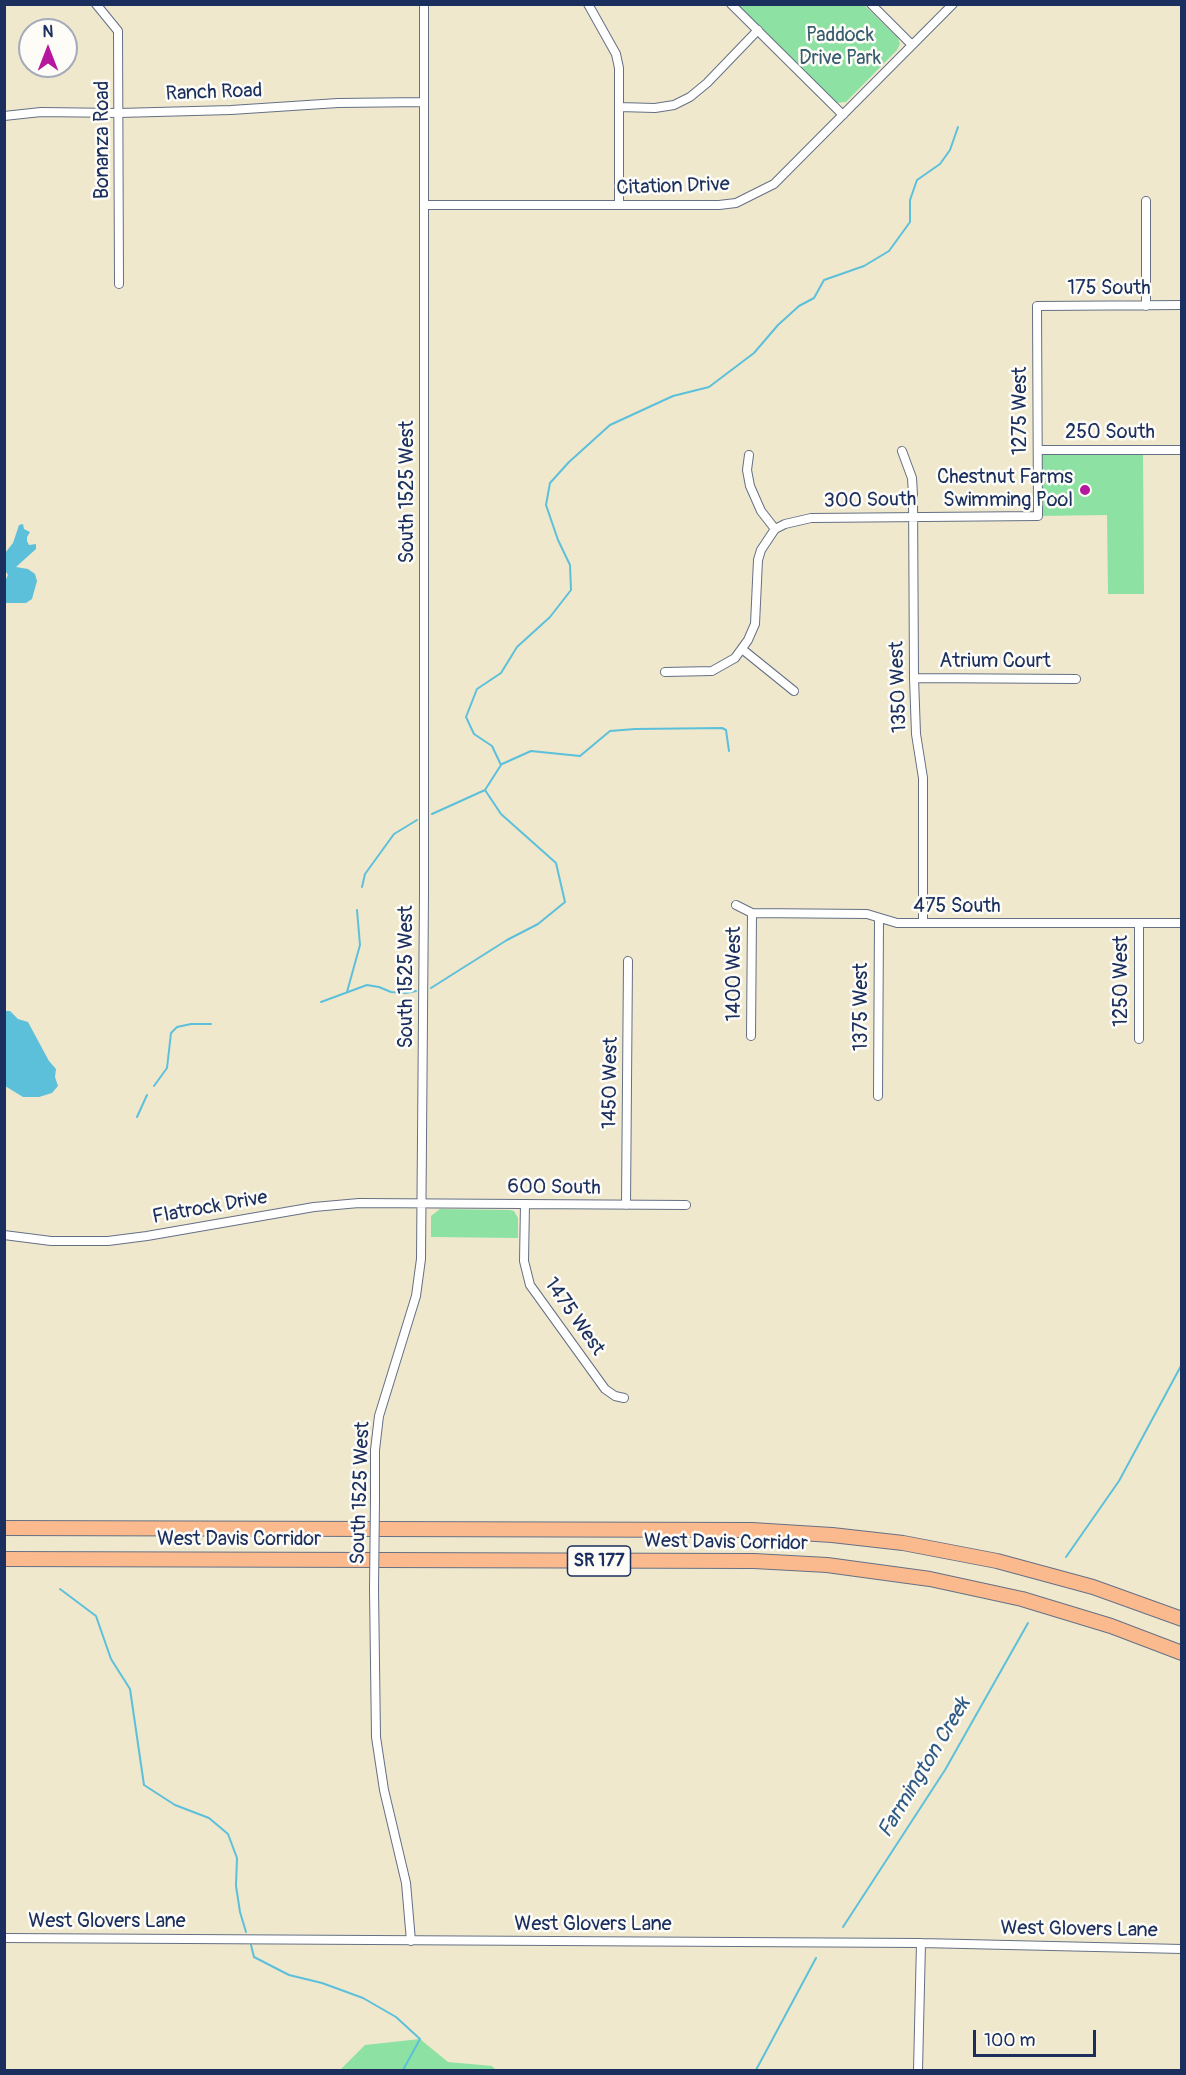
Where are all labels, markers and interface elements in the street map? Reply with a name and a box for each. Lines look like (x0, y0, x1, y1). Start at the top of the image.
north arrow (18, 18, 78, 78)
text: N (43, 22, 53, 42)
park label: Paddock Drive Park (799, 24, 881, 71)
street label: Ranch Road (165, 79, 263, 107)
street label: Bonanza Road (91, 81, 115, 199)
street label: Citation Drive (616, 173, 730, 201)
street label: 175 South (1067, 277, 1151, 301)
street label: 1275 West (1009, 367, 1033, 455)
street label: South 1525 West (396, 420, 420, 564)
street label: 250 South (1065, 421, 1155, 445)
place label: Chestnut Farms Swimming Pool (937, 466, 1073, 513)
marker: Chestnut Farms Swimming Pool (1078, 483, 1092, 497)
street label: 300 South (823, 488, 917, 514)
street label: 1350 West (885, 641, 913, 733)
street label: Atrium Court (939, 650, 1051, 674)
street label: 475 South (913, 895, 1001, 919)
street label: South 1525 West (395, 905, 419, 1049)
street label: 1400 West (723, 926, 747, 1022)
street label: 1250 West (1110, 935, 1134, 1027)
street label: 1375 West (850, 963, 874, 1051)
street label: 1450 West (598, 1037, 624, 1129)
street label: 600 South (507, 1175, 601, 1201)
street label: Flatrock Drive (151, 1186, 269, 1230)
street label: 1475 West (539, 1274, 609, 1360)
street label: South 1525 West (347, 1421, 375, 1565)
street label: West Davis Corridor (157, 1528, 321, 1552)
street label: West Davis Corridor (644, 1530, 808, 1556)
road number: SR 177 (568, 1546, 630, 1576)
water label: Farmington Creek (873, 1693, 977, 1843)
street label: West Glovers Lane (28, 1910, 186, 1934)
street label: West Glovers Lane (514, 1913, 672, 1937)
street label: West Glovers Lane (1000, 1917, 1158, 1943)
scale bar (976, 2018, 1099, 2056)
text: 100 m (984, 2029, 1036, 2052)

